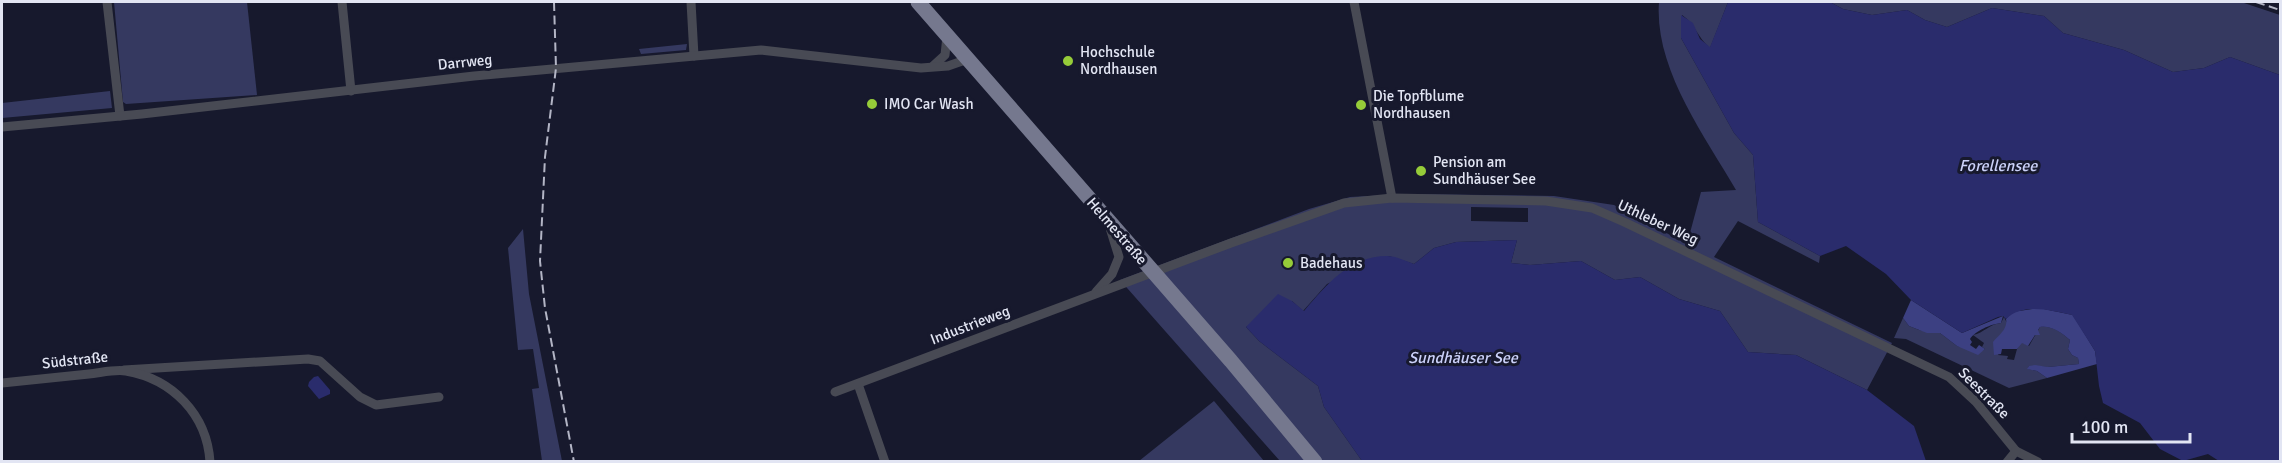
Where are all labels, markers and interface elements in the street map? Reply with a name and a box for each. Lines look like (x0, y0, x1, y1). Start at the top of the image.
place label: Hochschule Nordhausen (1080, 43, 1158, 78)
street label: Darrweg (437, 50, 493, 74)
marker: Hochschule Nordhausen (1061, 54, 1075, 68)
place label: Die Topfblume Nordhausen (1373, 87, 1464, 122)
place label: IMO Car Wash (884, 95, 974, 113)
marker: IMO Car Wash (865, 97, 879, 111)
marker: Die Topfblume Nordhausen (1354, 98, 1368, 112)
place label: Pension am Sundhäuser See (1433, 153, 1536, 188)
water label: Forellensee (1959, 156, 2038, 176)
marker: Pension am Sundhäuser See (1414, 164, 1428, 178)
street label: Helmestraße (1083, 194, 1151, 268)
street label: Uthleber Weg (1615, 195, 1701, 249)
place label: Badehaus (1300, 254, 1363, 272)
marker: Badehaus (1281, 256, 1295, 270)
street label: Industrieweg (928, 302, 1012, 348)
street label: Südstraße (41, 348, 109, 372)
water label: Sundhäuser See (1408, 348, 1519, 368)
street label: Seestraße (1955, 364, 2013, 422)
scale bar (2072, 406, 2190, 444)
text: 100 m (2081, 416, 2128, 438)

